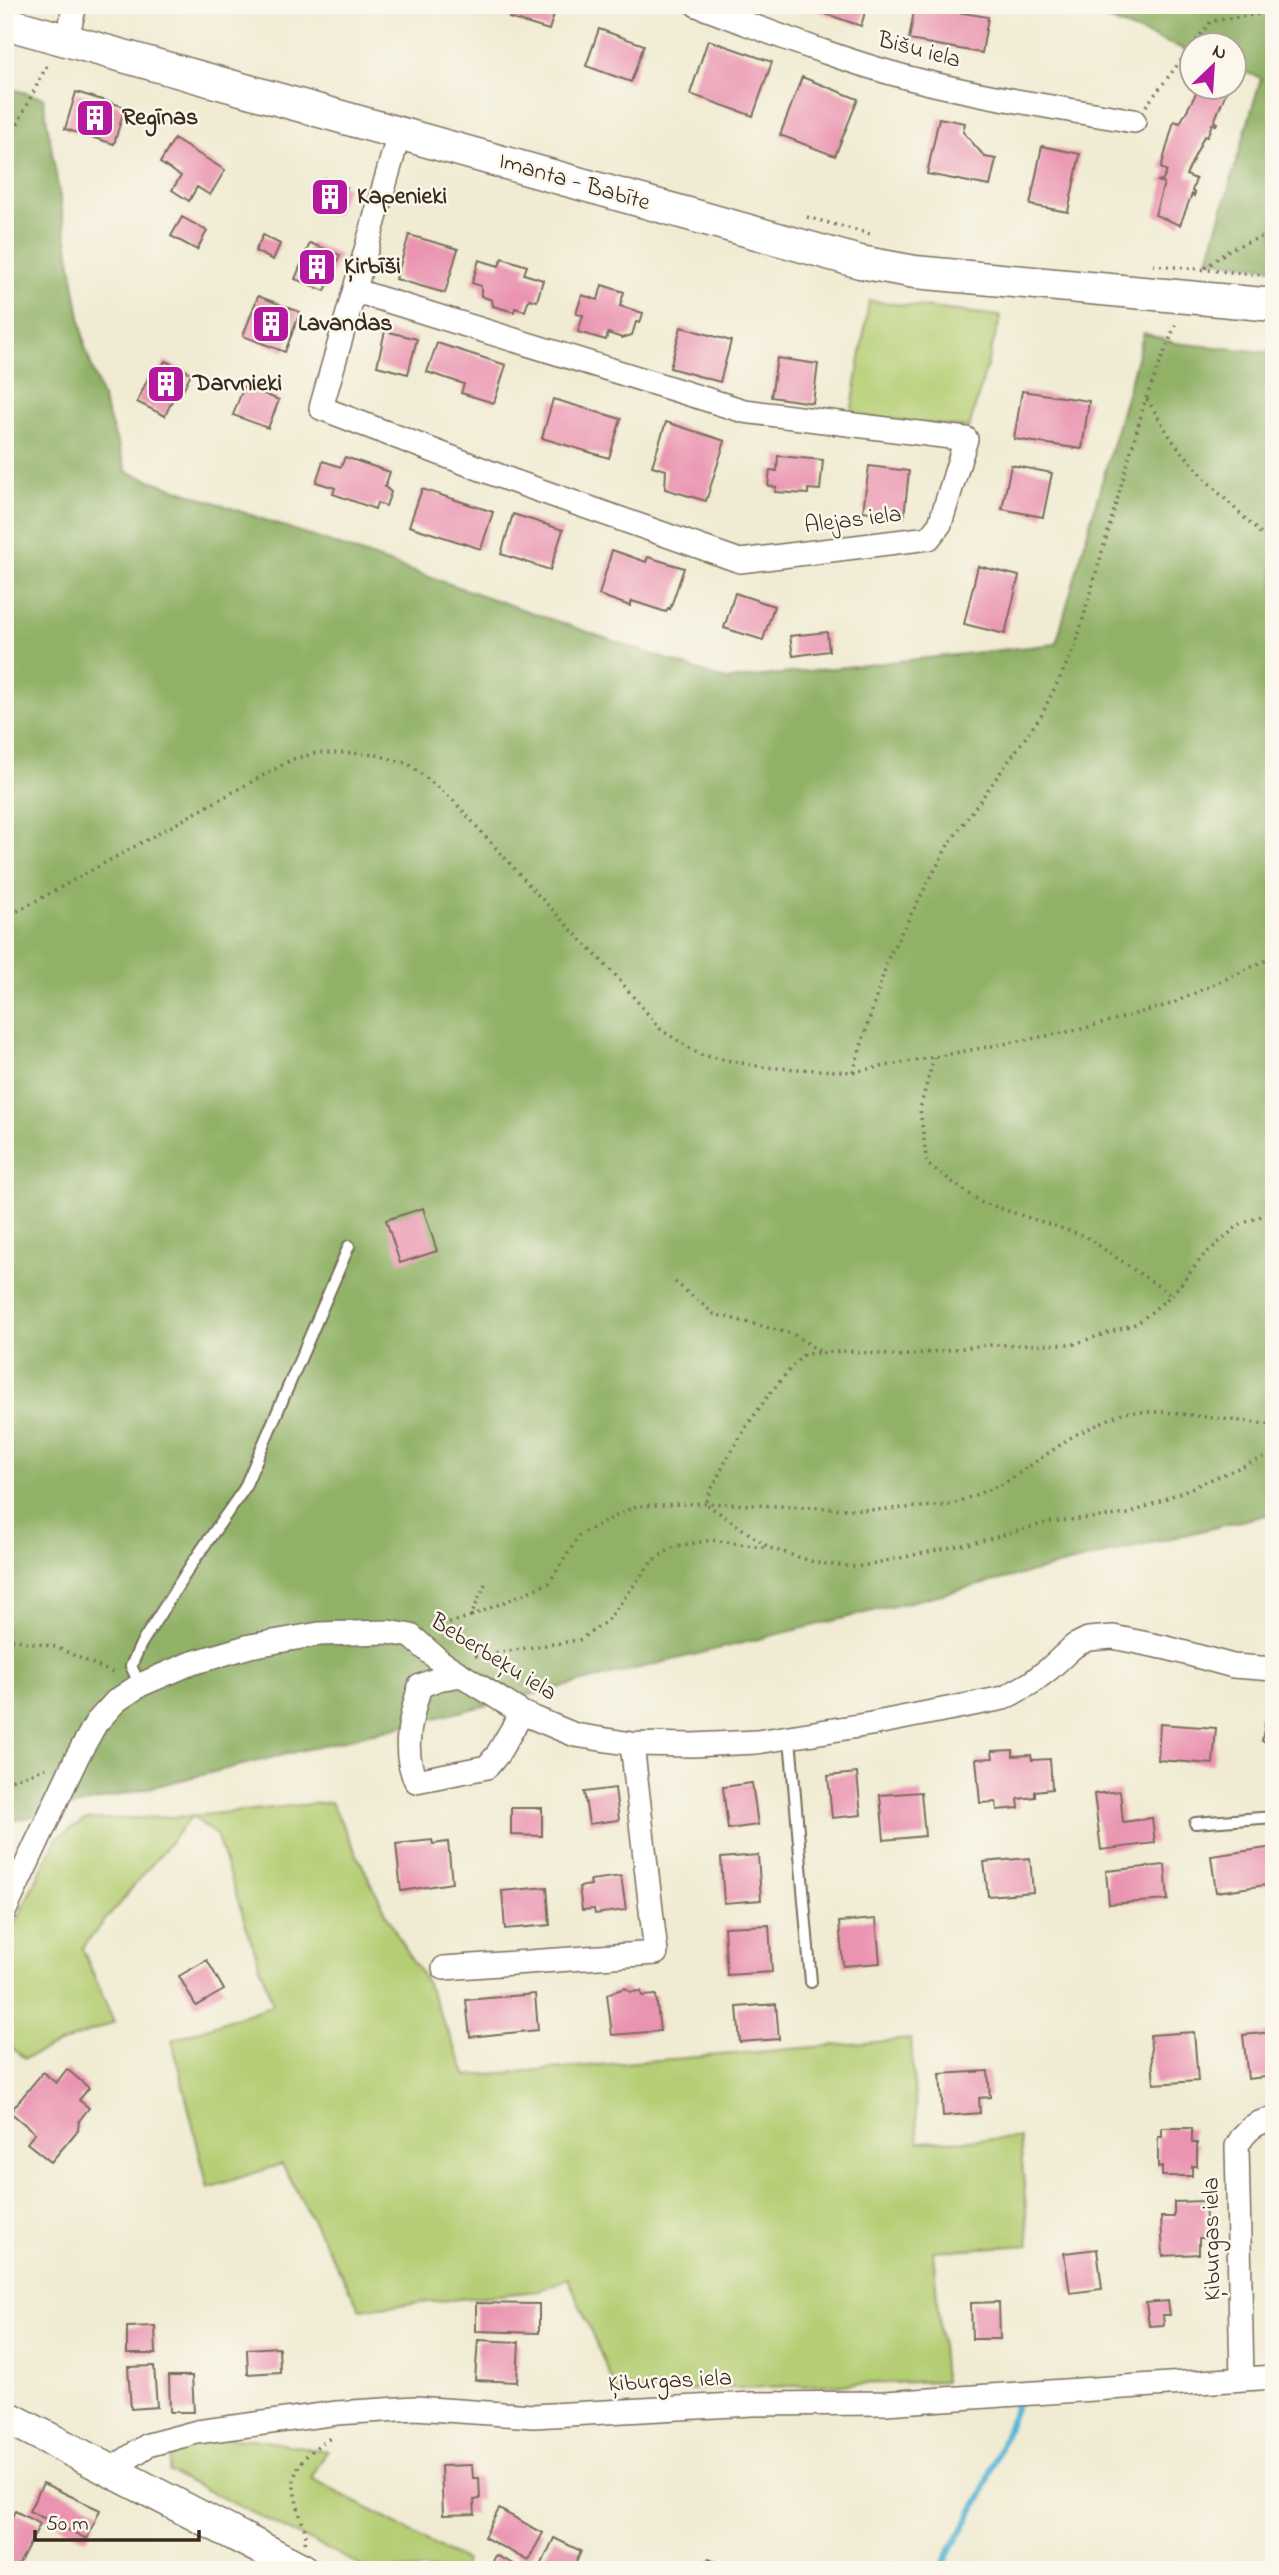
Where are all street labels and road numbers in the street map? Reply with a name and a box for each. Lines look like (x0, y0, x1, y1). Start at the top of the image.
street label: Bišu iela (873, 23, 964, 79)
street label: Imanta - Babīte (494, 145, 654, 221)
street label: Alejas iela (802, 498, 904, 544)
street label: Beberbeķu iela (422, 1605, 563, 1711)
street label: Ķiburgas iela (1194, 2177, 1232, 2301)
street label: Ķiburgas iela (607, 2361, 733, 2403)

